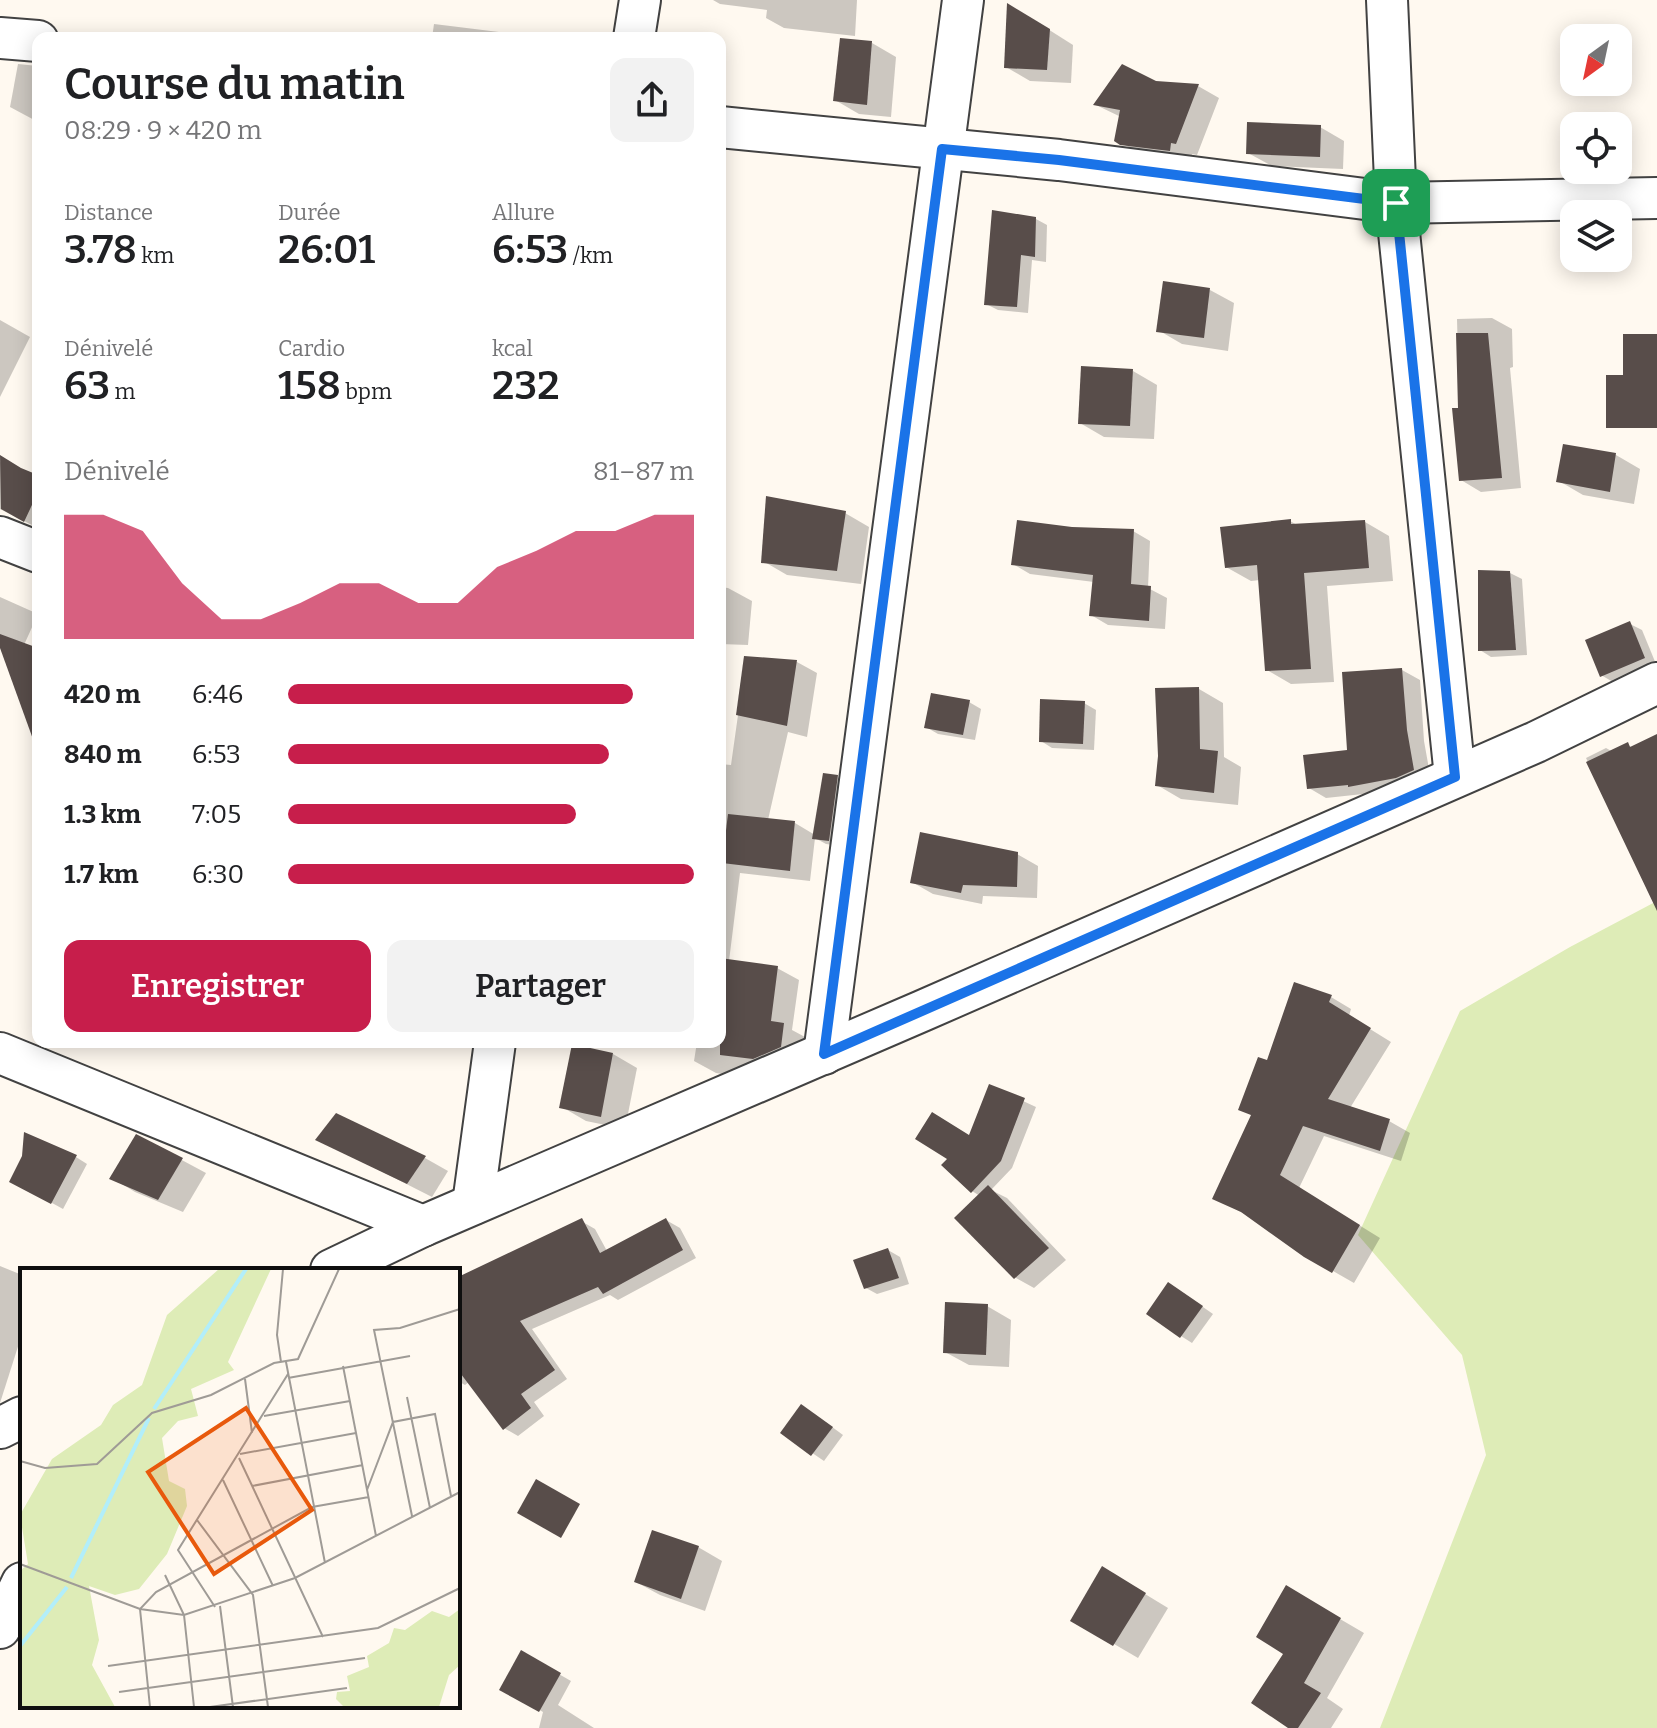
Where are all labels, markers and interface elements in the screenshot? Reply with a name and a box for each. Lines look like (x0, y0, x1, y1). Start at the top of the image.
north arrow (1560, 24, 1632, 96)
map controls (1560, 24, 1632, 272)
text: Course du matin (64, 58, 405, 111)
button: share (610, 58, 694, 142)
button: locate (1560, 112, 1632, 184)
text: 08:29 · 9 × 420 m (64, 115, 262, 146)
pin (1362, 169, 1430, 237)
icon: arrive (1374, 181, 1418, 225)
text: Distance (64, 199, 153, 226)
text: Durée (278, 199, 341, 226)
text: Allure (492, 199, 555, 226)
button: layers (1560, 200, 1632, 272)
text: 3.78 (64, 226, 137, 274)
text: 26:01 (278, 226, 375, 274)
text: 6:53 (492, 226, 568, 274)
text: km (137, 242, 174, 269)
text: /km (568, 242, 613, 269)
text: Dénivelé (64, 335, 153, 362)
text: Cardio (278, 335, 345, 362)
text: kcal (492, 335, 533, 362)
text: 63 (64, 362, 110, 410)
text: 158 (278, 362, 341, 410)
text: 232 (492, 362, 560, 410)
text: m (110, 378, 136, 405)
text: bpm (341, 378, 392, 405)
text: Dénivelé (64, 456, 170, 487)
text: 81–87 m (593, 456, 694, 487)
text: 420 m (64, 679, 140, 710)
text: 6:46 (192, 679, 243, 710)
text: 840 m (64, 739, 141, 770)
text: 6:53 (192, 739, 241, 770)
text: 1.3 km (64, 799, 141, 830)
text: 7:05 (192, 799, 241, 830)
text: 1.7 km (64, 859, 139, 890)
text: 6:30 (192, 859, 244, 890)
button: Enregistrer (64, 940, 371, 1032)
button: Partager (387, 940, 694, 1032)
inset map (20, 1268, 460, 1708)

